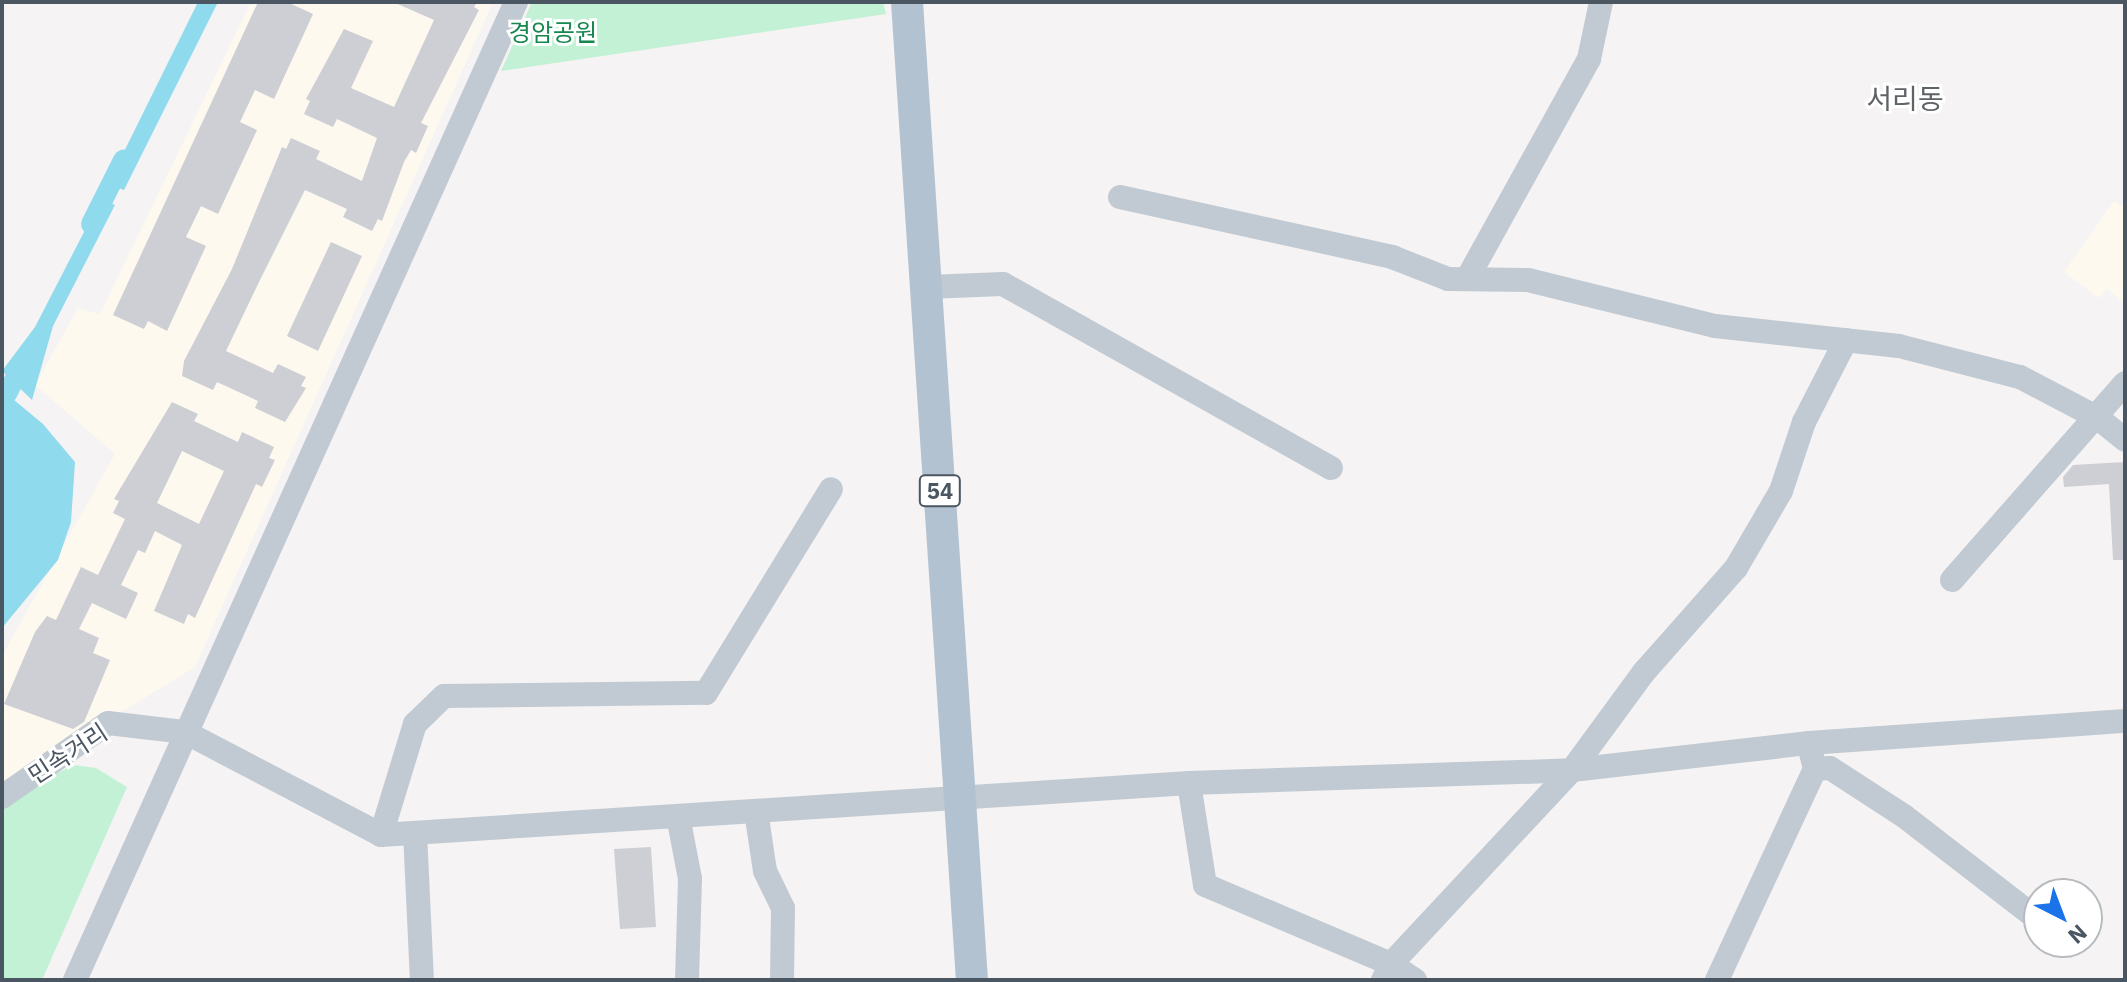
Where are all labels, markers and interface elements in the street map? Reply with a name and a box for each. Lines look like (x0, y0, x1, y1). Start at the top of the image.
park label: 경암공원 (509, 19, 597, 47)
district label: 서리동 (1866, 82, 1944, 116)
road number: 54 (918, 473, 962, 509)
street label: 민속거리 (23, 718, 113, 790)
north arrow (2023, 878, 2103, 958)
text: N (2062, 919, 2094, 951)

